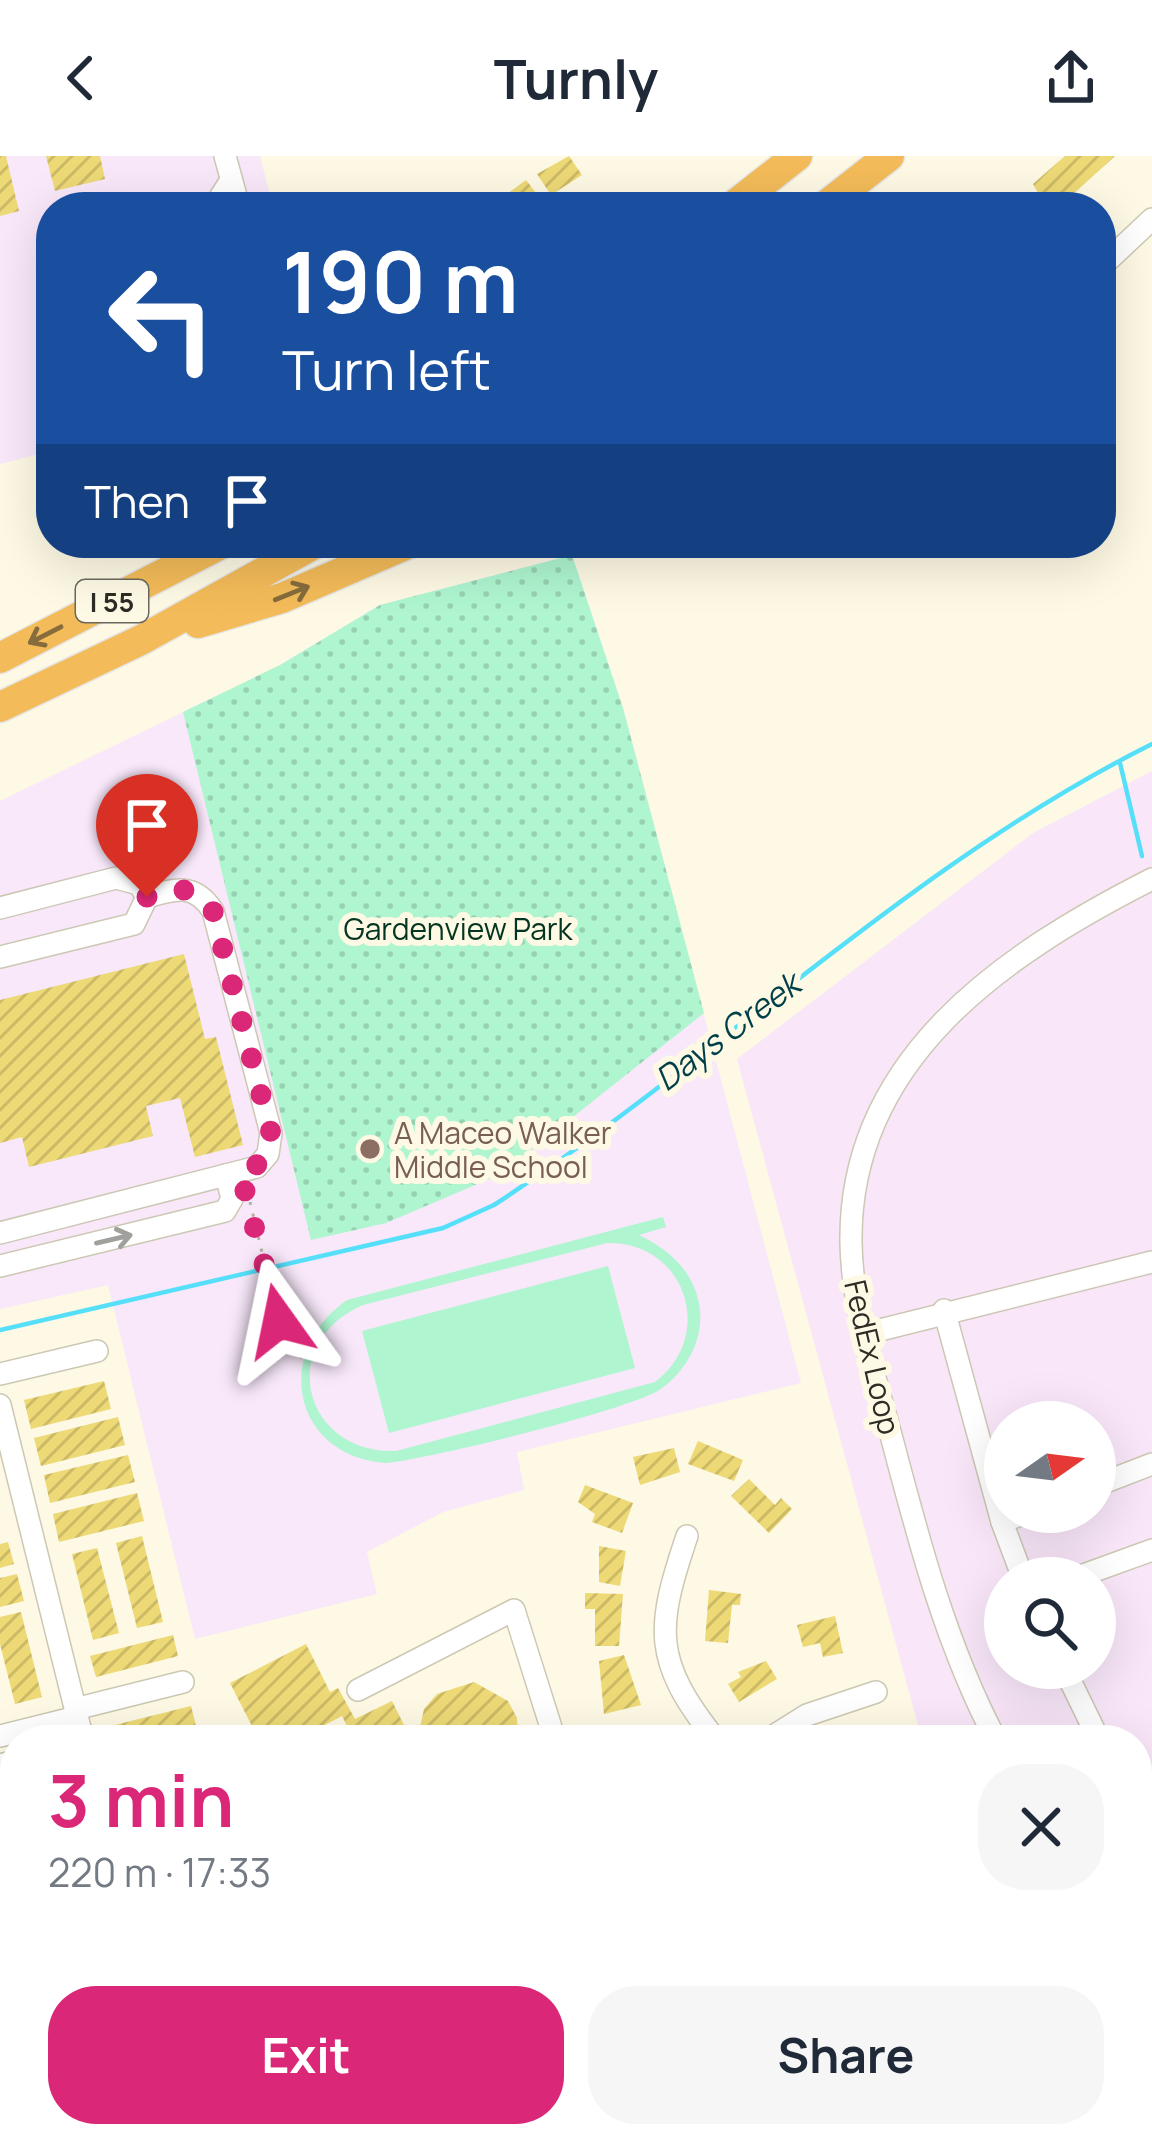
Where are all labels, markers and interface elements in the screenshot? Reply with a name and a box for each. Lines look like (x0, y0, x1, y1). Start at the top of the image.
text: Turnly (494, 41, 658, 115)
icon: back (48, 45, 114, 111)
icon: share (1038, 45, 1104, 111)
text: 190 m (282, 223, 519, 338)
icon: left (84, 240, 240, 396)
text: Turn left (282, 332, 491, 406)
icon: arrive (214, 468, 280, 534)
text: Then (84, 470, 190, 532)
road number: I 55 (76, 580, 148, 622)
one-way arrow (273, 581, 310, 602)
one-way arrow (28, 625, 63, 648)
pin (96, 774, 198, 897)
icon: arrive (114, 792, 180, 858)
park label: Gardenview Park (344, 908, 574, 949)
water label: Days Creek (645, 959, 813, 1100)
place label: A Maceo Walker Middle School (394, 1112, 612, 1187)
marker: A Maceo Walker Middle School (357, 1136, 383, 1162)
one-way arrow (94, 1227, 132, 1249)
position arrow (216, 1258, 342, 1384)
street label: FedEx Loop (835, 1276, 911, 1438)
north arrow (984, 1401, 1116, 1533)
map controls (984, 1401, 1116, 1689)
button: search (984, 1557, 1116, 1689)
text: 3 min (48, 1750, 234, 1849)
button: close (978, 1764, 1104, 1890)
text: 220 m · 17:33 (48, 1845, 271, 1899)
button: Exit (48, 1986, 564, 2124)
button: Share (588, 1986, 1104, 2124)

